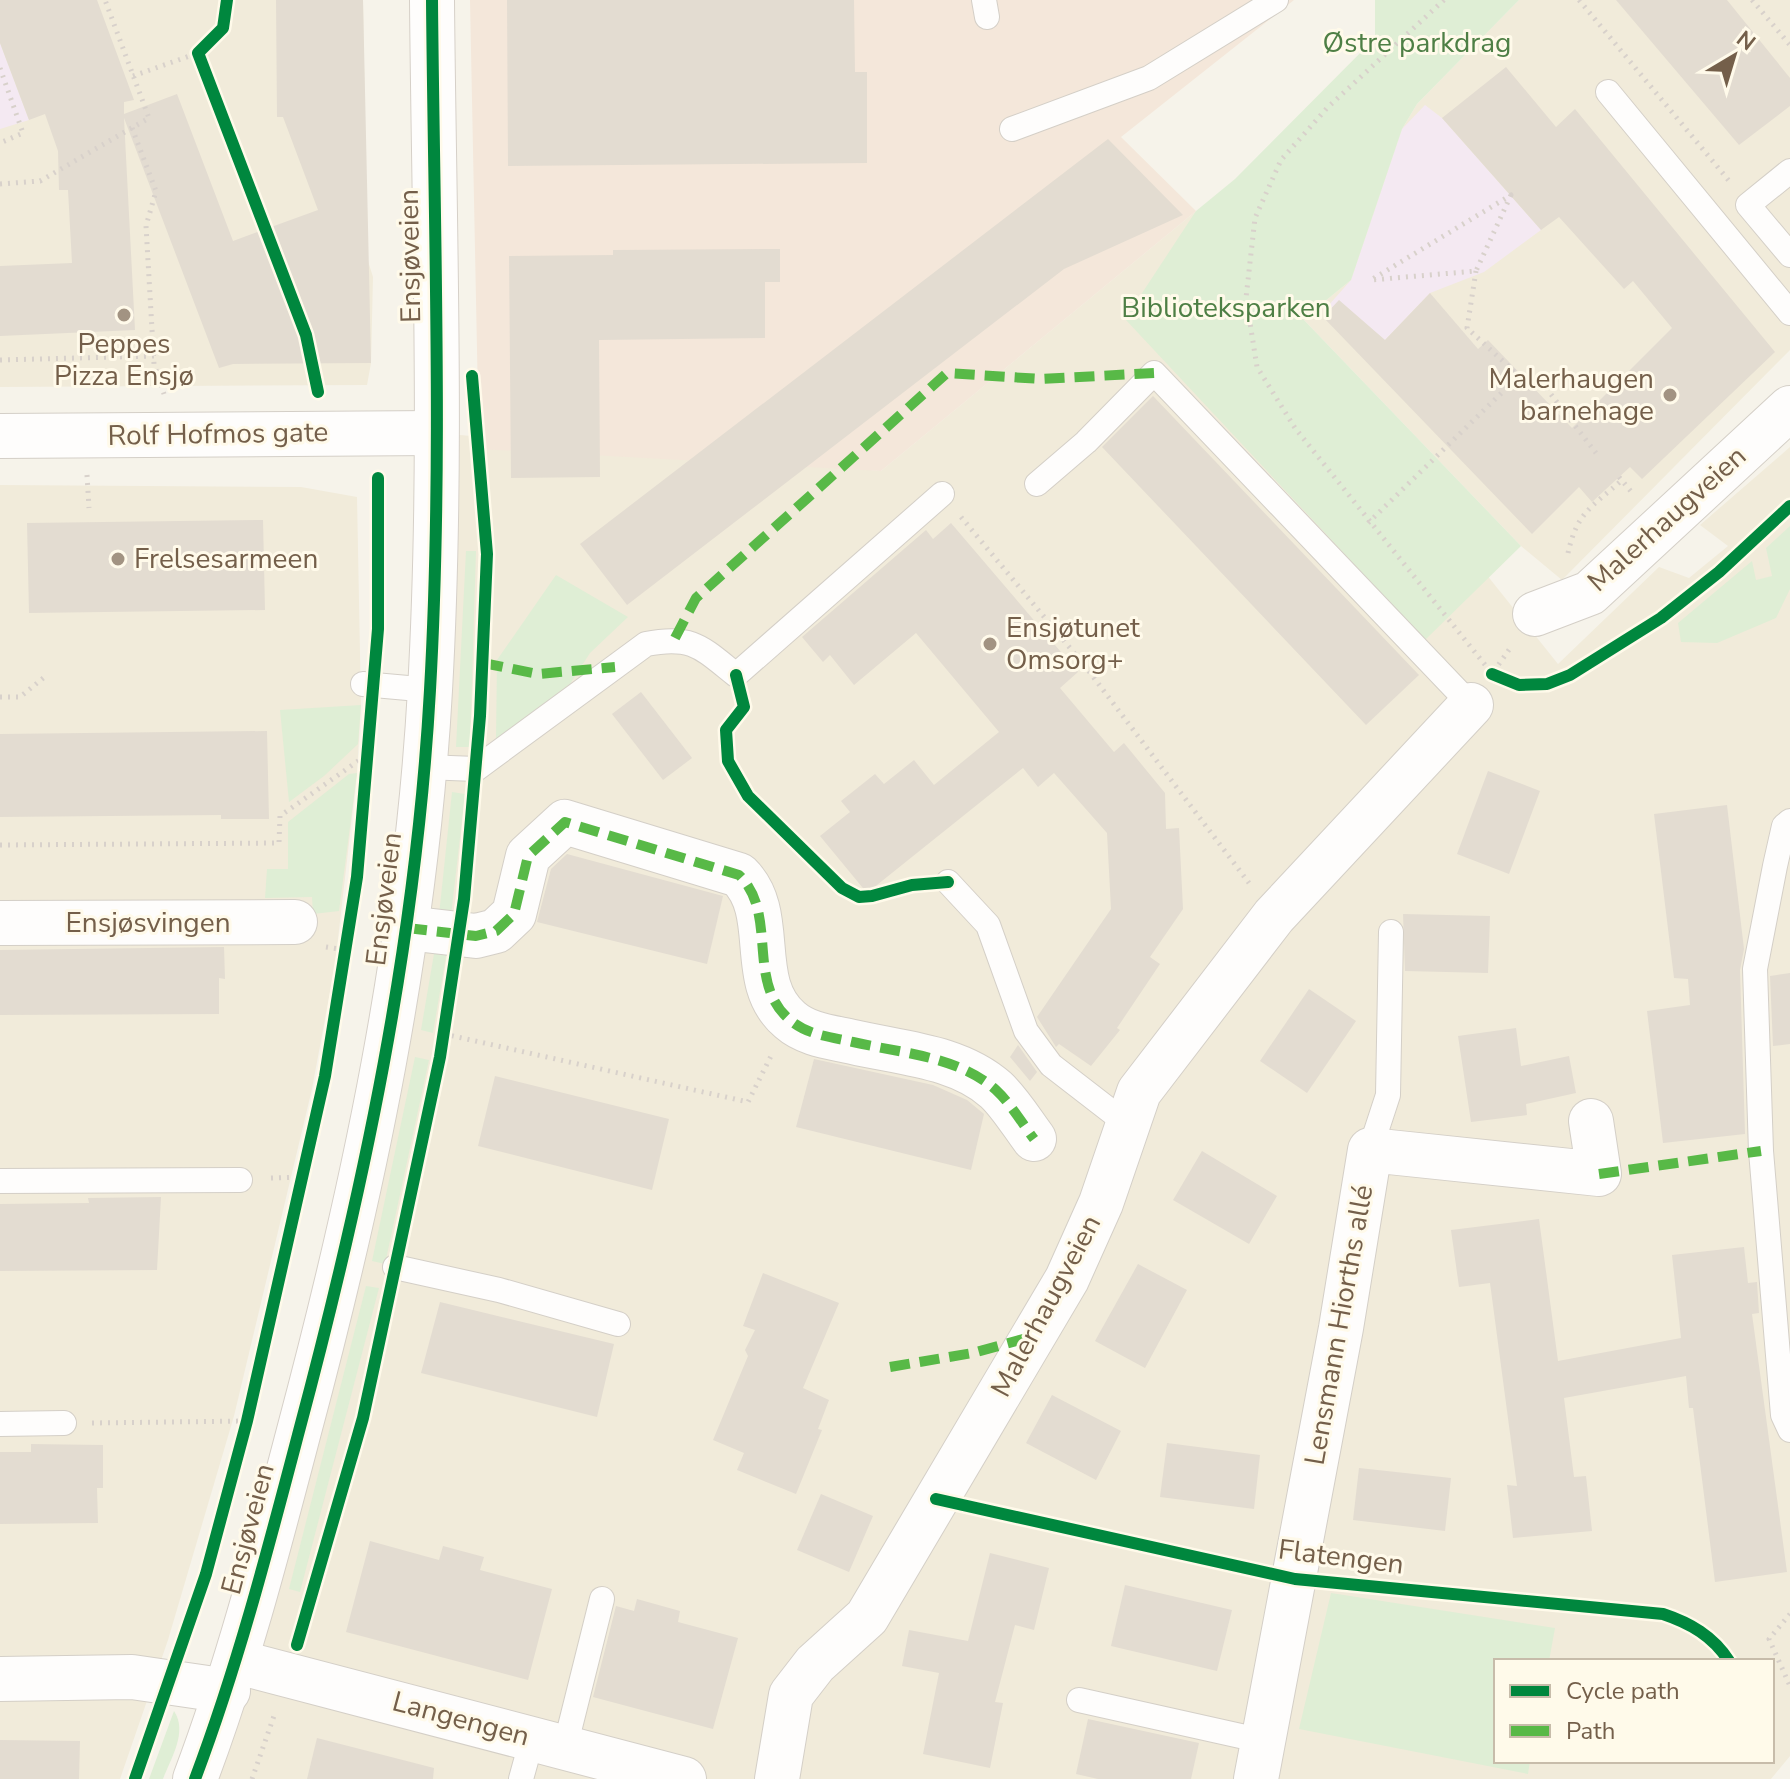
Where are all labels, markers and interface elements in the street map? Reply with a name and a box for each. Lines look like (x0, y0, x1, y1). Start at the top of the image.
north arrow (1694, 16, 1774, 96)
park label: Østre parkdrag (1323, 24, 1511, 62)
text: N (1730, 24, 1761, 58)
street label: Ensjøveien (390, 189, 430, 323)
park label: Biblioteksparken (1121, 289, 1331, 327)
marker: Peppes Pizza Ensjø (115, 306, 133, 324)
place label: Peppes Pizza Ensjø (54, 325, 194, 395)
place label: Malerhaugen barnehage (1488, 360, 1654, 430)
marker: Malerhaugen barnehage (1661, 386, 1679, 404)
street label: Rolf Hofmos gate (107, 413, 329, 455)
street label: Malerhaugveien (1580, 438, 1754, 600)
place label: Frelsesarmeen (134, 540, 318, 578)
marker: Frelsesarmeen (109, 550, 127, 568)
place label: Ensjøtunet Omsorg+ (1006, 609, 1140, 679)
marker: Ensjøtunet Omsorg+ (981, 635, 999, 653)
street label: Ensjøveien (357, 830, 411, 968)
street label: Ensjøsvingen (65, 904, 231, 942)
street label: Lensmann Hiorths allé (1296, 1182, 1382, 1468)
street label: Malerhaugveien (982, 1208, 1110, 1404)
street label: Ensjøveien (212, 1459, 284, 1599)
street label: Flatengen (1276, 1530, 1406, 1584)
legend (1494, 1659, 1774, 1763)
text: Cycle path (1566, 1675, 1680, 1707)
street label: Langengen (388, 1682, 534, 1756)
text: Path (1566, 1715, 1615, 1747)

